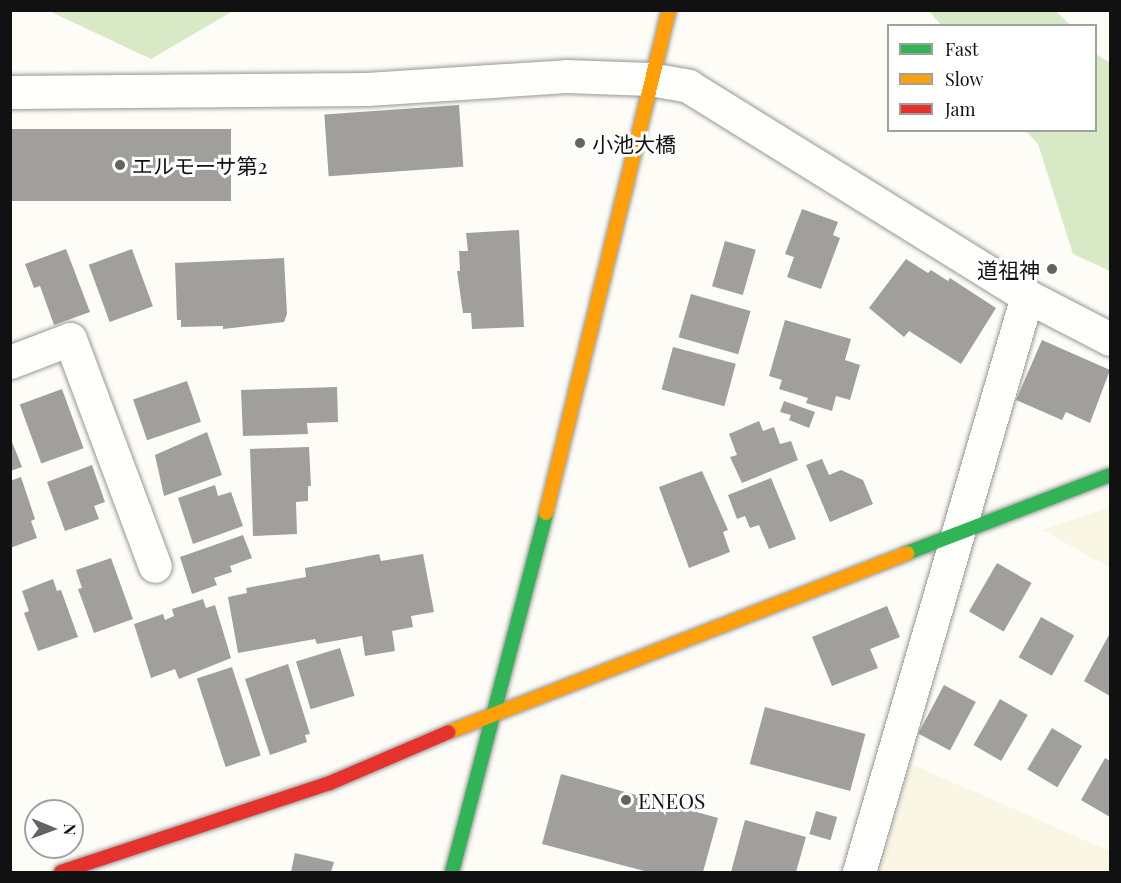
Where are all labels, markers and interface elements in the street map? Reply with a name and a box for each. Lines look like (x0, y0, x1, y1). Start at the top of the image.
legend (887, 24, 1097, 132)
text: Fast (945, 37, 978, 61)
text: Slow (945, 67, 983, 91)
text: Jam (945, 97, 975, 121)
place label: 小池大橋 (592, 130, 676, 156)
marker: 小池大橋 (573, 136, 587, 150)
place label: エルモーサ第2 (132, 152, 268, 178)
marker: エルモーサ第2 (113, 158, 127, 172)
place label: 道祖神 (977, 256, 1040, 282)
marker: 道祖神 (1045, 262, 1059, 276)
place label: ENEOS (638, 787, 705, 813)
marker: ENEOS (619, 793, 633, 807)
north arrow (24, 799, 84, 859)
text: N (60, 823, 81, 835)

